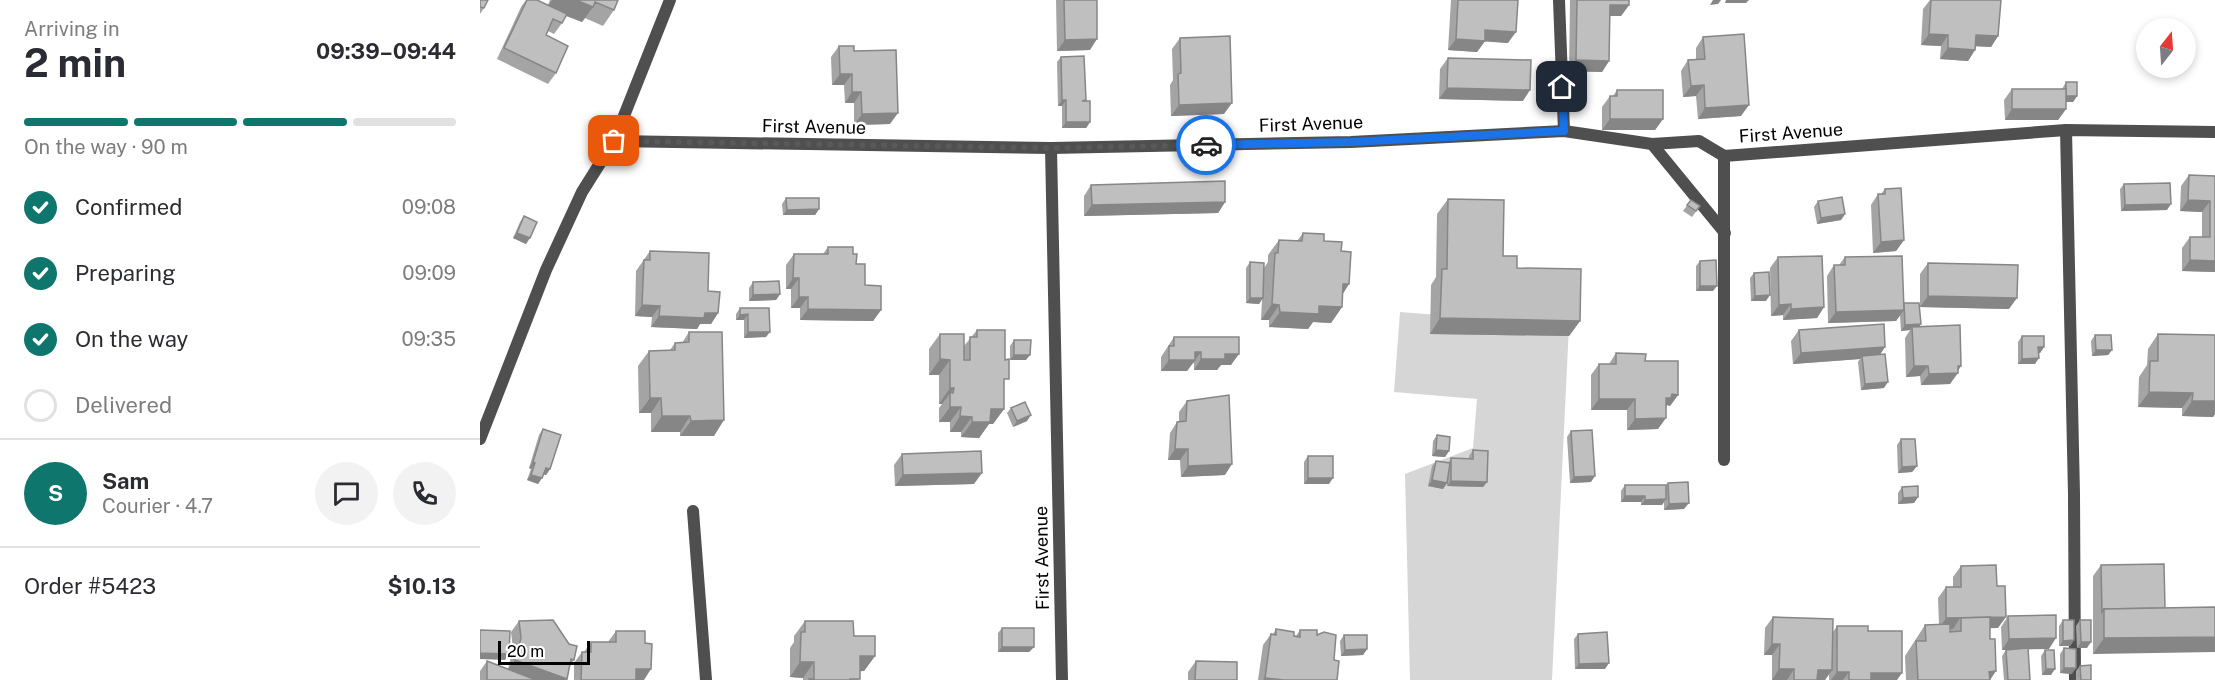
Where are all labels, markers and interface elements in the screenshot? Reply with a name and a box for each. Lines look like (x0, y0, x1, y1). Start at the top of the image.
text: Arriving in (24, 17, 119, 41)
north arrow (2136, 18, 2196, 78)
map controls (2136, 18, 2196, 78)
text: 09:39–09:44 (316, 38, 456, 64)
text: 2 min (24, 40, 126, 86)
pin (1536, 61, 1587, 112)
icon: home (1545, 70, 1578, 103)
street label: First Avenue (1258, 111, 1363, 136)
pin (588, 115, 639, 166)
street label: First Avenue (762, 115, 866, 138)
courier (1176, 115, 1236, 175)
street label: First Avenue (1738, 118, 1844, 147)
icon: bag (597, 124, 630, 157)
icon: car (1190, 129, 1223, 162)
text: On the way · 90 m (24, 135, 188, 159)
icon: check (24, 191, 57, 224)
text: Confirmed (75, 194, 182, 220)
text: 09:08 (402, 195, 456, 219)
icon: check (24, 257, 57, 290)
text: Preparing (75, 260, 176, 286)
text: 09:09 (402, 261, 456, 285)
icon: check (24, 323, 57, 356)
text: On the way (75, 326, 188, 352)
text: 09:35 (401, 327, 456, 351)
text: Delivered (75, 392, 172, 418)
button: chat (315, 462, 378, 525)
button: phone (393, 462, 456, 525)
text: Sam (102, 468, 149, 494)
text: S (48, 480, 63, 506)
text: Courier · 4.7 (102, 494, 213, 518)
street label: First Avenue (1030, 506, 1053, 610)
text: Order #5423 (24, 573, 156, 599)
text: $10.13 (387, 573, 456, 599)
scale bar (498, 638, 590, 666)
text: 20 m (507, 642, 544, 661)

